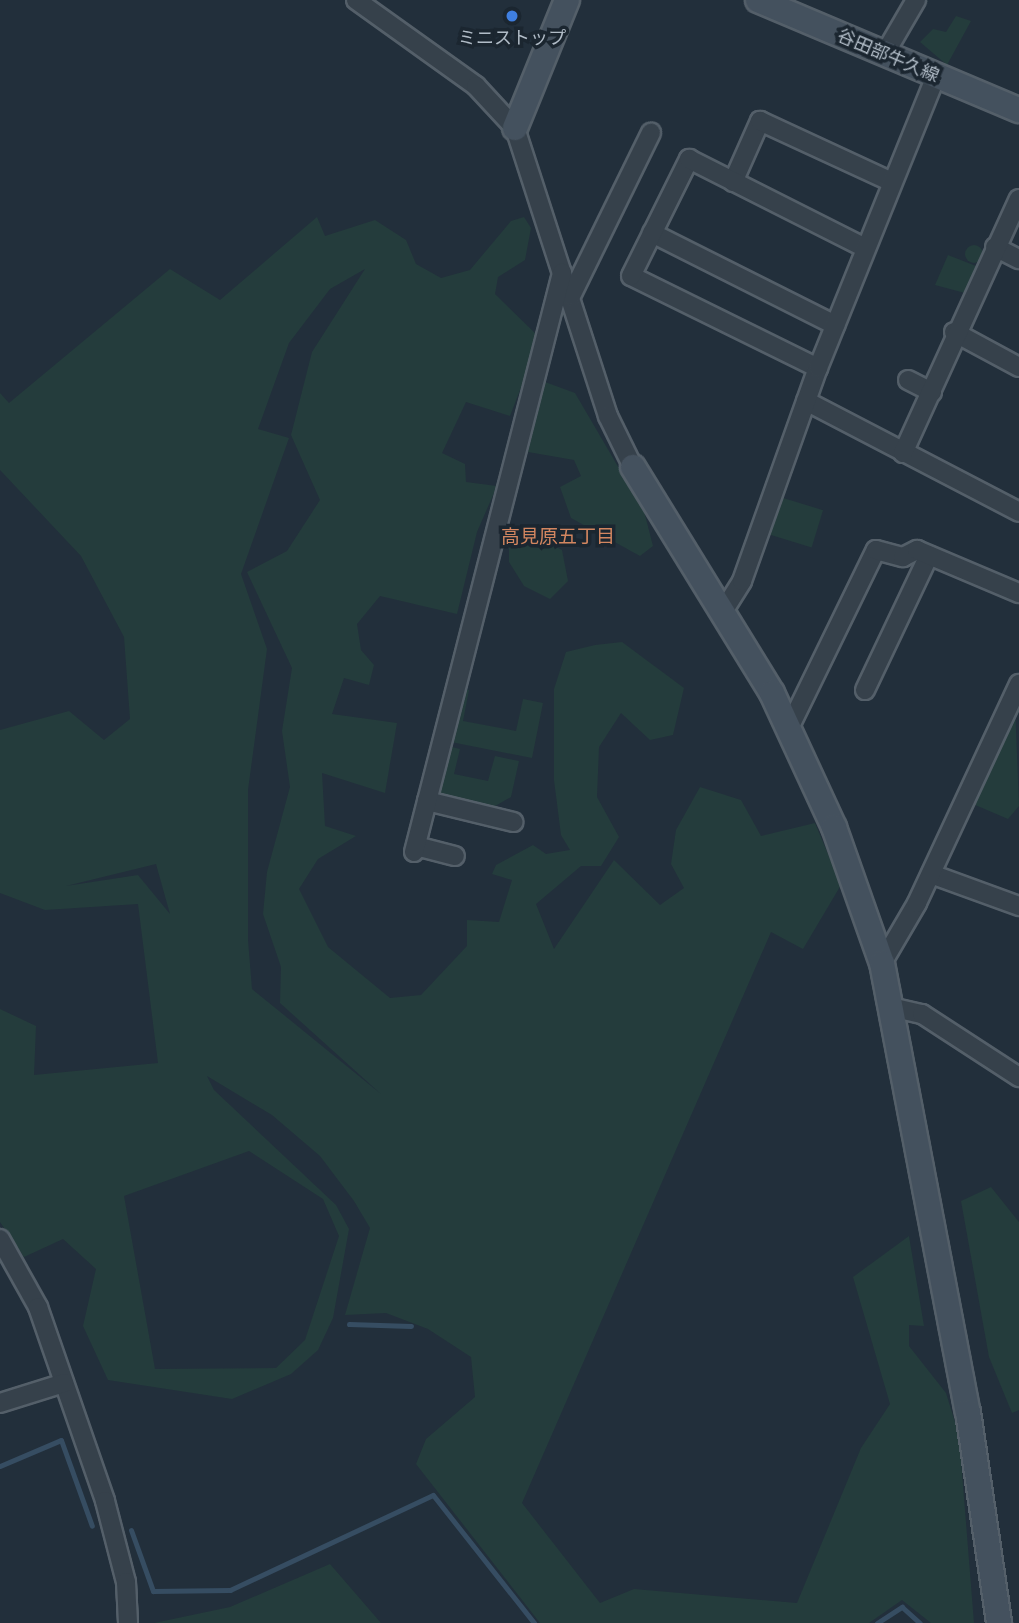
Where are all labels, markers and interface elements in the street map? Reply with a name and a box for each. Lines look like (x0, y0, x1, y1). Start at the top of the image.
marker: ミニストップ (504, 8, 520, 24)
street label: 谷田部牛久線 (834, 25, 942, 87)
place label: ミニストップ (458, 27, 566, 49)
district label: 高見原五丁目 (501, 526, 615, 548)

